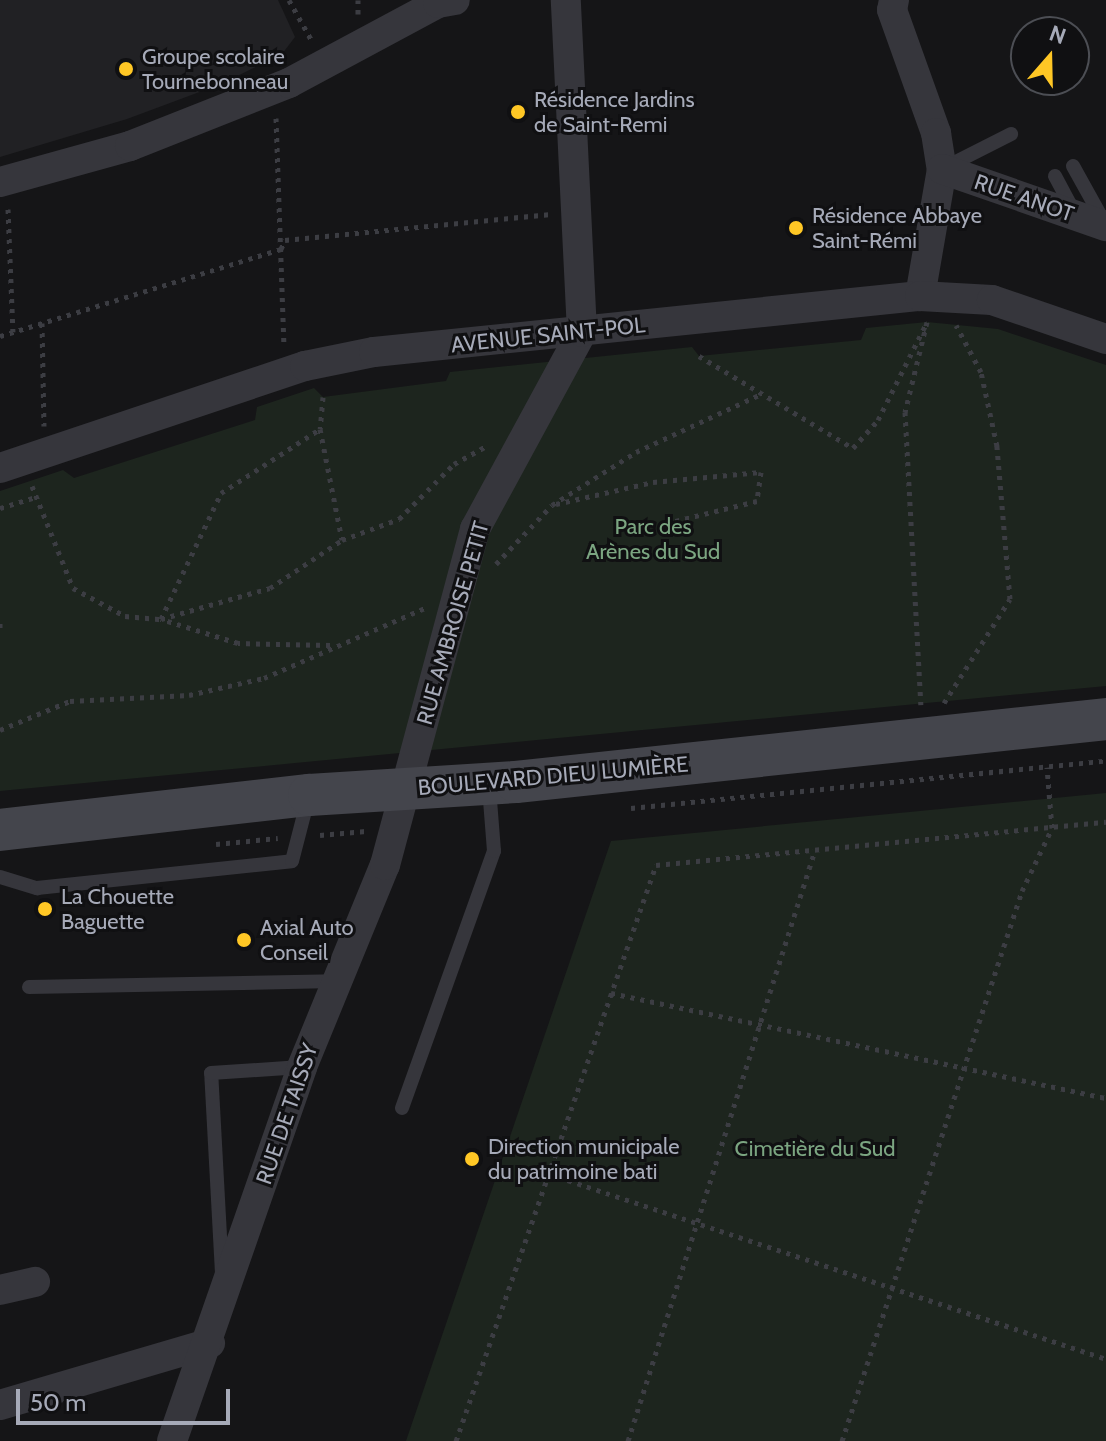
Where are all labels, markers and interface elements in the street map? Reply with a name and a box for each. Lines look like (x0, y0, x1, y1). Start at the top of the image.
north arrow (1010, 16, 1090, 96)
text: N (1046, 20, 1070, 50)
place label: Groupe scolaire Tournebonneau (142, 43, 288, 94)
marker: Groupe scolaire Tournebonneau (117, 60, 135, 78)
place label: Résidence Jardins de Saint-Remi (534, 86, 695, 138)
marker: Résidence Jardins de Saint-Remi (509, 103, 527, 121)
street label: RUE ANOT (971, 169, 1077, 227)
place label: Résidence Abbaye Saint-Rémi (812, 202, 982, 254)
marker: Résidence Abbaye Saint-Rémi (787, 219, 805, 237)
street label: AVENUE SAINT-POL (450, 312, 646, 358)
park label: Parc des Arènes du Sud (586, 513, 720, 564)
street label: RUE AMBROISE PETIT (411, 518, 495, 728)
street label: BOULEVARD DIEU LUMIÈRE (417, 751, 689, 801)
place label: La Chouette Baguette (61, 883, 174, 934)
marker: La Chouette Baguette (36, 900, 54, 918)
place label: Axial Auto Conseil (260, 914, 354, 966)
marker: Axial Auto Conseil (235, 931, 253, 949)
street label: RUE DE TAISSY (251, 1040, 323, 1188)
place label: Direction municipale du patrimoine bati (488, 1133, 679, 1184)
park label: Cimetière du Sud (735, 1136, 895, 1162)
marker: Direction municipale du patrimoine bati (463, 1150, 481, 1168)
scale bar (20, 1373, 234, 1423)
text: 50 m (30, 1388, 86, 1417)

